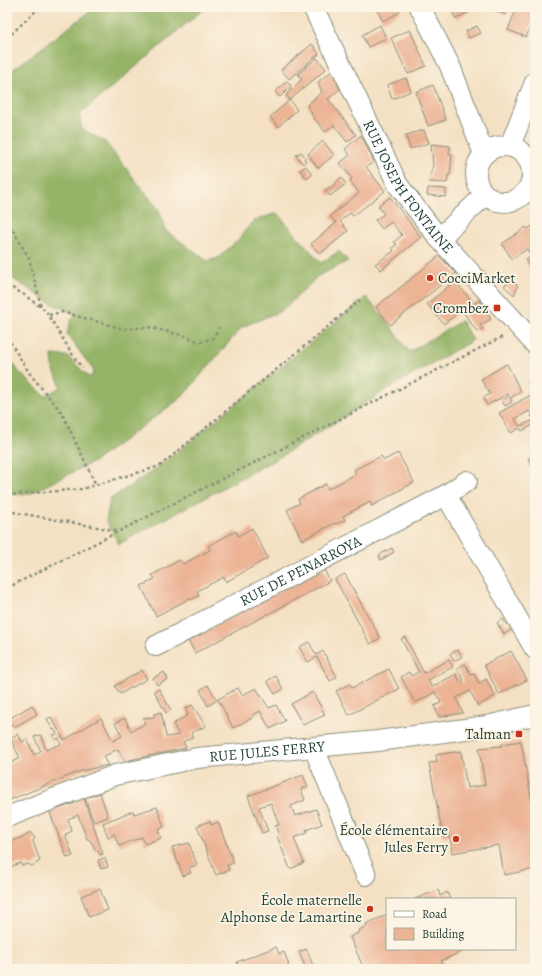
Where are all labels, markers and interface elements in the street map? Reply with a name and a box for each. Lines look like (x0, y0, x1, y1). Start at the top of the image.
street label: RUE JOSEPH FONTAINE (358, 117, 458, 258)
place label: CocciMarket (438, 268, 515, 288)
marker: CocciMarket (425, 273, 435, 283)
place label: Crombez (433, 298, 489, 318)
marker: Crombez (492, 303, 502, 313)
street label: RUE DE PENARROYA (236, 531, 365, 611)
place label: Talman (465, 724, 511, 744)
marker: Talman (514, 729, 524, 739)
street label: RUE JULES FERRY (208, 736, 327, 767)
place label: École élémentaire Jules Ferry (340, 820, 448, 857)
marker: École élémentaire Jules Ferry (451, 834, 461, 844)
place label: École maternelle Alphonse de Lamartine (220, 890, 362, 927)
legend (386, 898, 516, 950)
marker: École maternelle Alphonse de Lamartine (365, 904, 375, 914)
text: Road (422, 906, 448, 922)
text: Building (422, 926, 464, 942)

